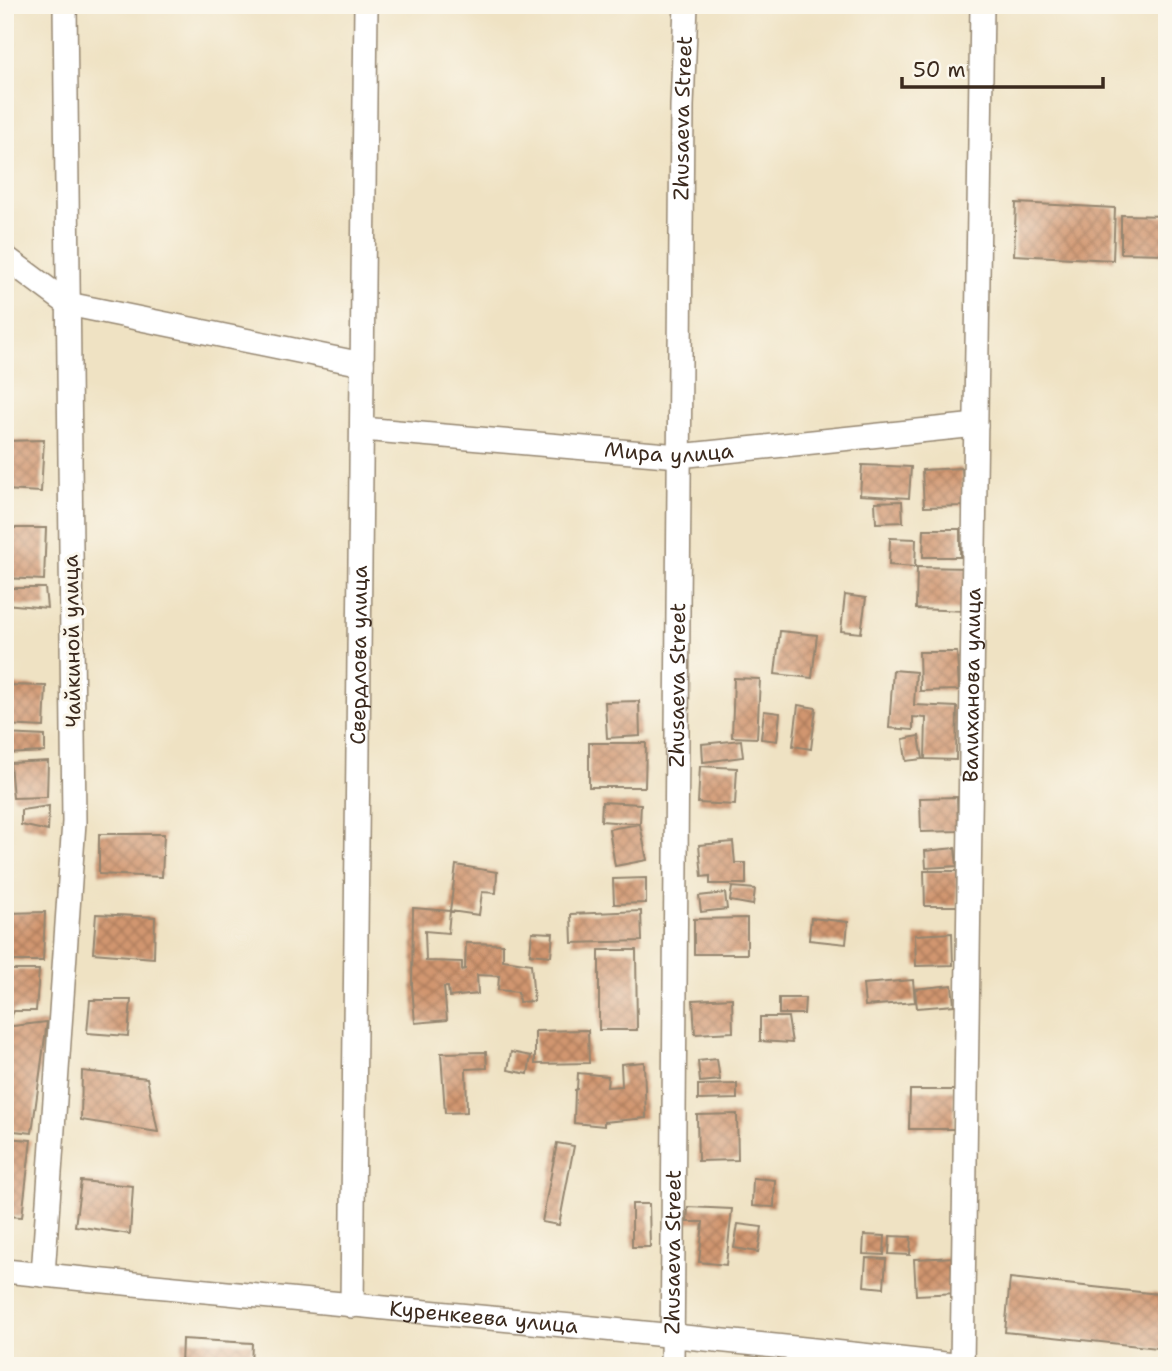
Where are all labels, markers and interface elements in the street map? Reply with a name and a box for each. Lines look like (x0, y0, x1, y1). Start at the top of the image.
street label: Zhusaeva Street (667, 35, 699, 200)
scale bar (902, 46, 1104, 90)
text: 50 m (913, 56, 966, 84)
street label: Мира улица (603, 436, 735, 470)
street label: Чайкиной улица (56, 554, 88, 728)
street label: Свердлова улица (344, 565, 374, 745)
street label: Валиханова улица (957, 588, 987, 782)
street label: Zhusaeva Street (663, 603, 692, 767)
street label: Zhusaeva Street (658, 1170, 688, 1334)
street label: Куренкеева улица (388, 1295, 579, 1340)

